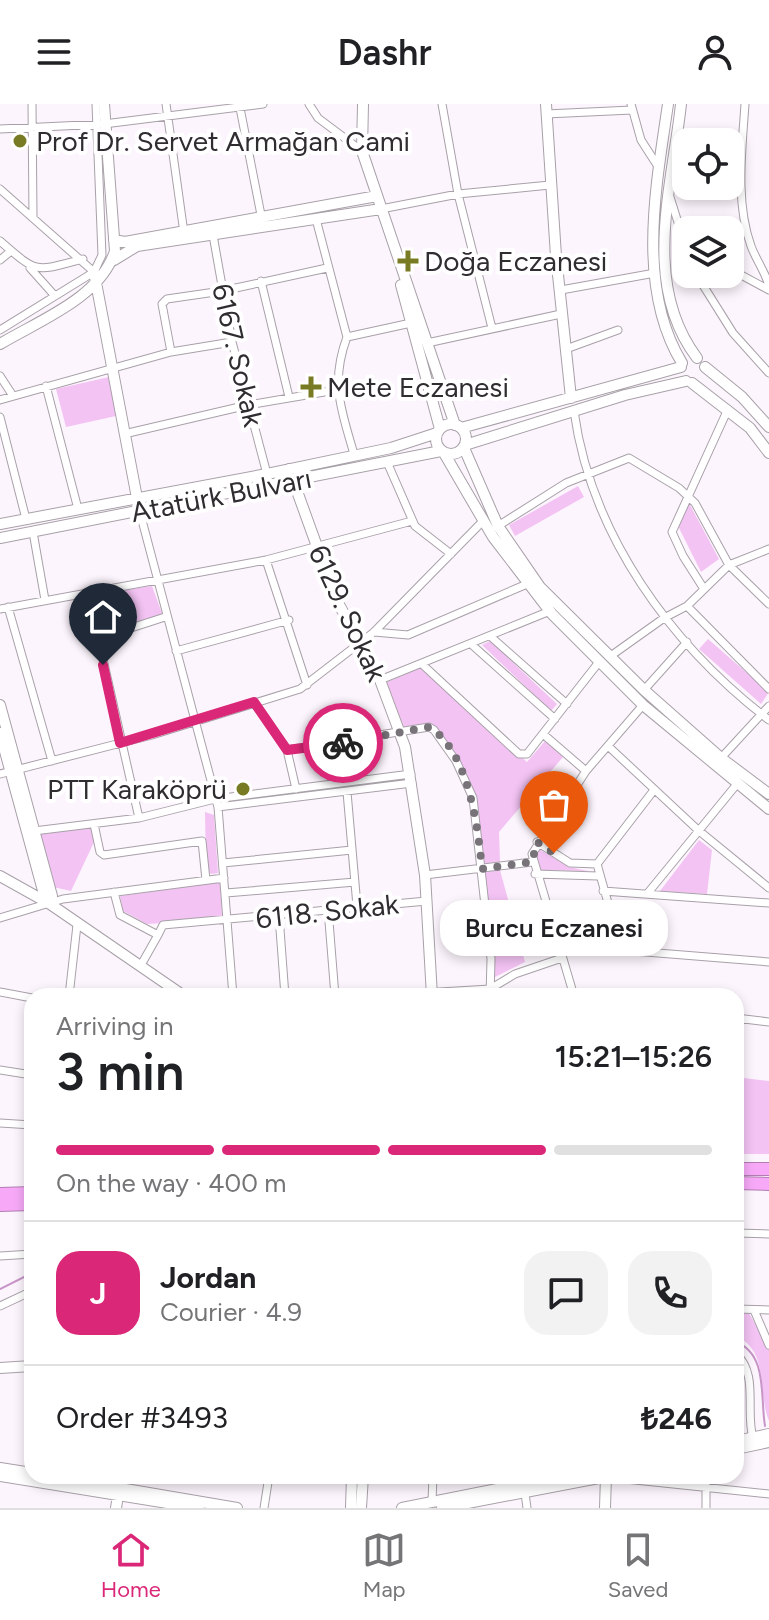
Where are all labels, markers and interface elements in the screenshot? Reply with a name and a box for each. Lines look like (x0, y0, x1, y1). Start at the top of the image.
icon: menu (32, 30, 76, 74)
icon: person (693, 30, 737, 74)
text: Dashr (337, 31, 432, 74)
place label: Prof Dr. Servet Armağan Cami (36, 124, 410, 158)
map controls (672, 128, 744, 288)
button: locate (672, 128, 744, 200)
marker: Prof Dr. Servet Armağan Cami (11, 132, 29, 150)
button: layers (672, 216, 744, 288)
place label: Doğa Eczanesi (424, 244, 607, 278)
marker: Doğa Eczanesi (399, 252, 417, 270)
street label: 6167. Sokak (205, 280, 271, 430)
place label: Mete Eczanesi (327, 370, 509, 404)
marker: Mete Eczanesi (302, 378, 320, 396)
street label: Atatürk Bulvarı (128, 461, 314, 529)
street label: 6129. Sokak (302, 540, 394, 687)
pin (69, 583, 137, 665)
icon: home (81, 595, 125, 639)
courier (303, 703, 383, 783)
icon: bike (321, 721, 365, 765)
pin (520, 771, 588, 853)
place label: PTT Karaköprü (47, 772, 227, 806)
marker: PTT Karaköprü (234, 780, 252, 798)
icon: bag (532, 783, 576, 827)
street label: 6118. Sokak (254, 887, 401, 935)
callout: Burcu Eczanesi (440, 901, 668, 957)
text: Burcu Eczanesi (465, 912, 643, 944)
text: Arriving in (56, 1010, 174, 1042)
text: 15:21–15:26 (555, 1038, 712, 1075)
text: 3 min (56, 1041, 184, 1103)
text: On the way · 400 m (56, 1167, 286, 1199)
button: chat (524, 1251, 608, 1335)
button: phone (628, 1251, 712, 1335)
text: Jordan (160, 1259, 256, 1296)
text: J (90, 1275, 106, 1312)
text: Courier · 4.9 (160, 1296, 302, 1328)
text: Order #3493 (56, 1399, 228, 1436)
text: ₺246 (641, 1400, 712, 1437)
tab: Home (101, 1528, 161, 1603)
tab: Map (362, 1528, 406, 1603)
tab: Saved (608, 1528, 668, 1603)

